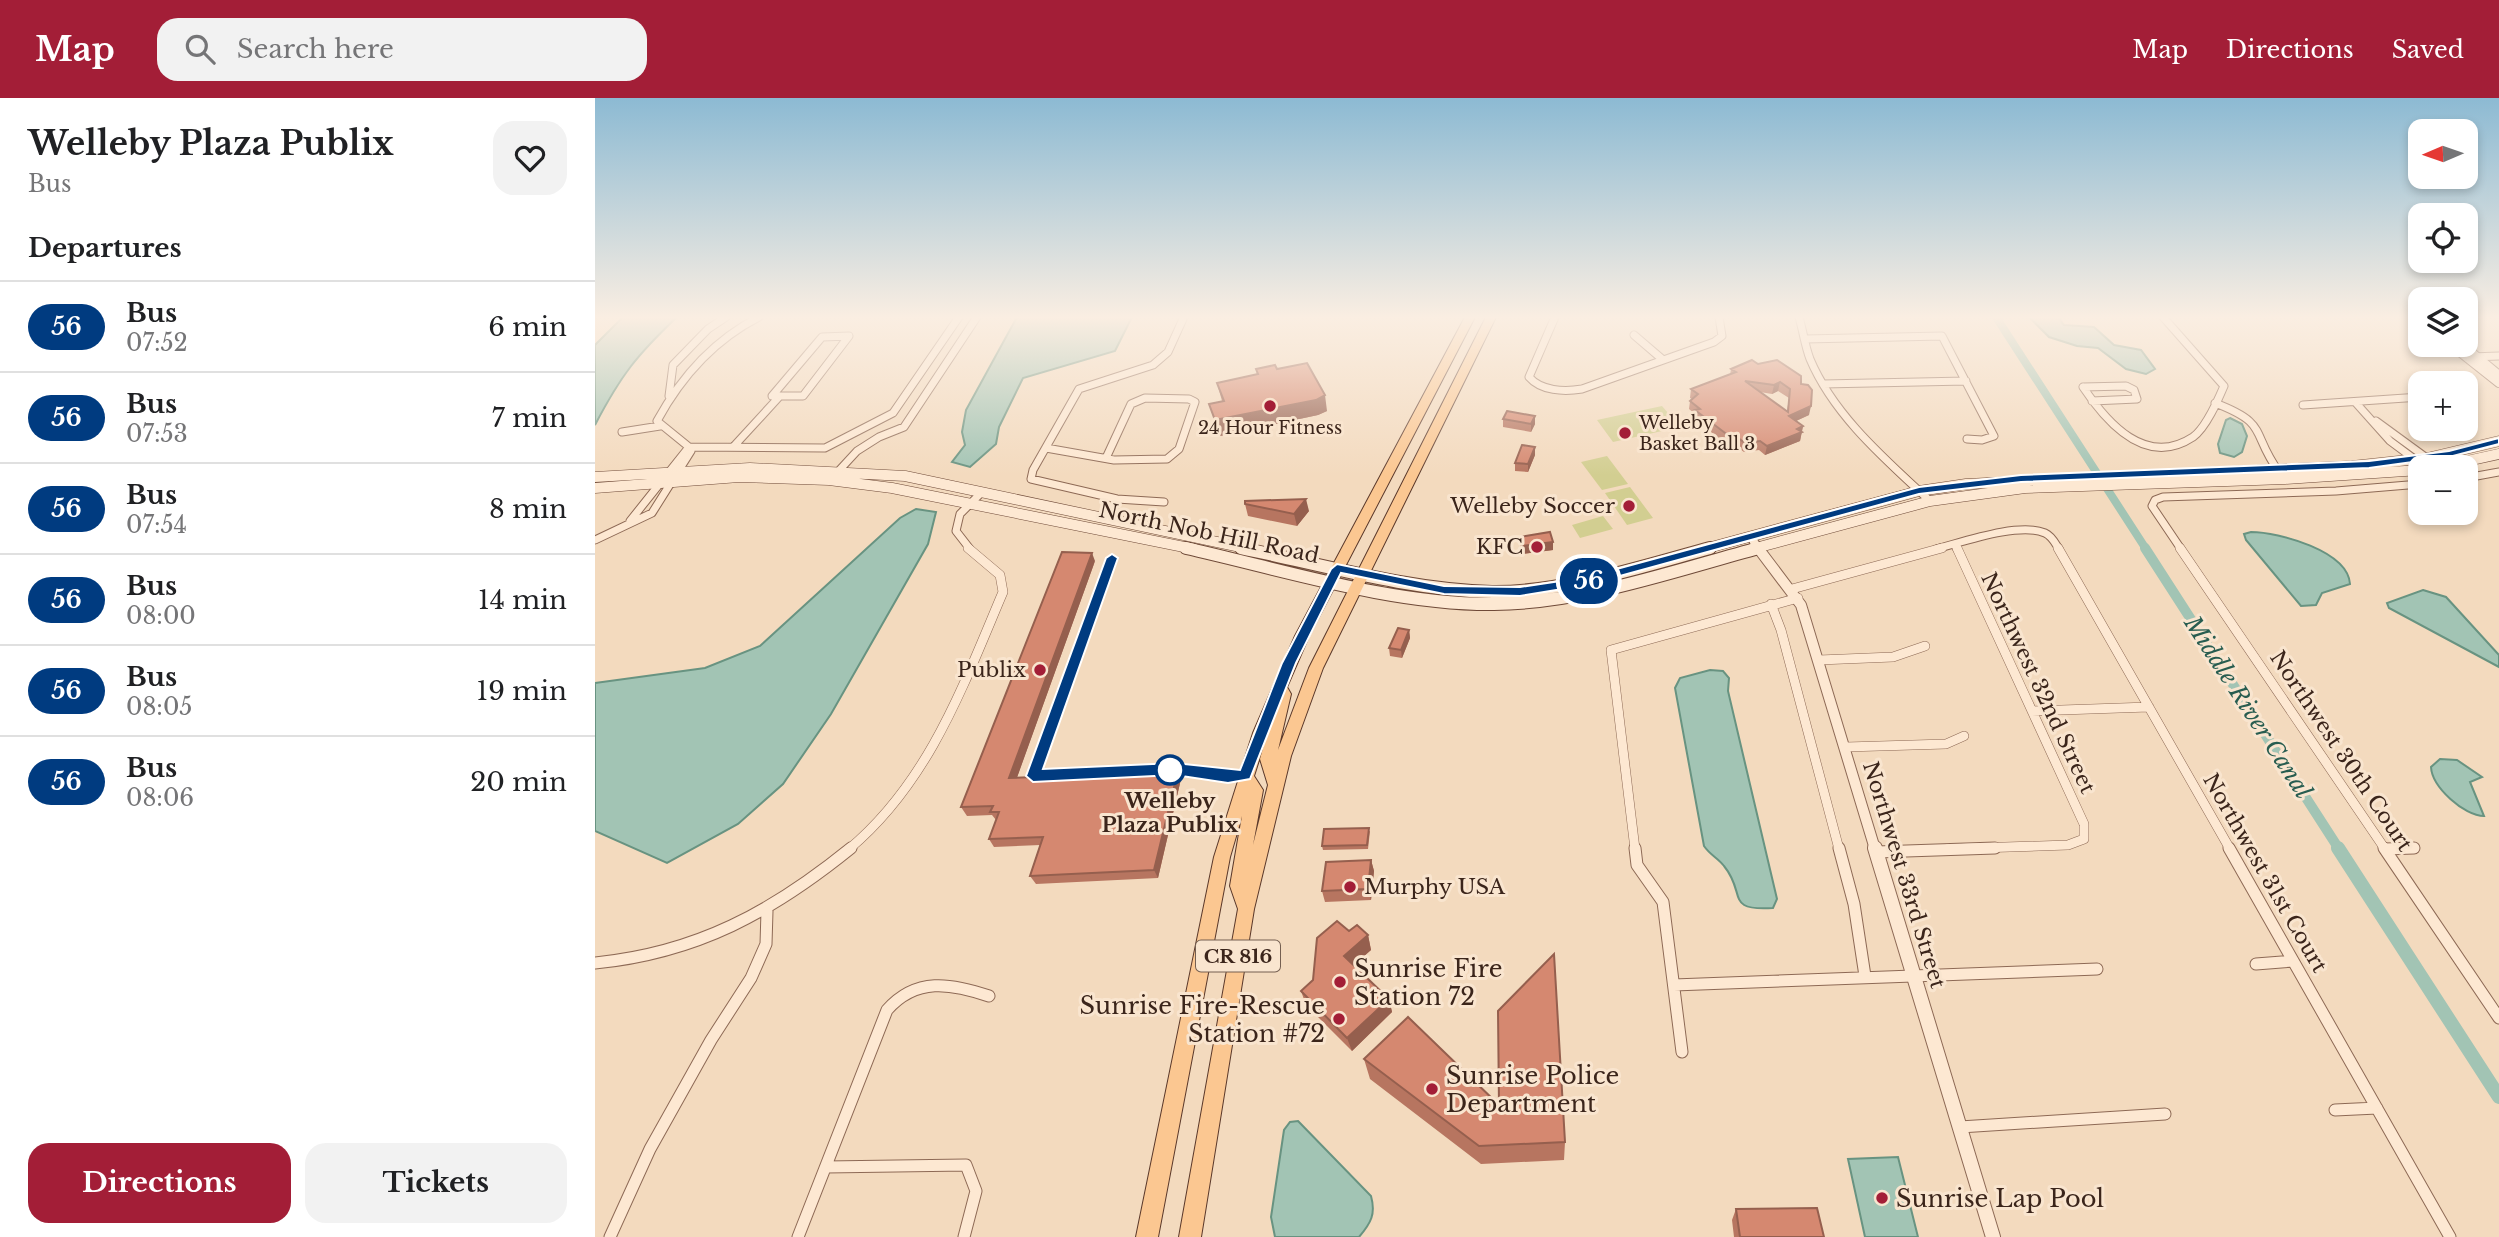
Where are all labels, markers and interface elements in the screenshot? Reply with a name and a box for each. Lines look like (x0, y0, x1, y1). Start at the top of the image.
search box (157, 18, 647, 81)
text: Map (35, 29, 115, 70)
icon: search (181, 30, 219, 68)
text: Search here (237, 33, 394, 65)
text: Map (2132, 35, 2188, 64)
text: Directions (2226, 35, 2354, 64)
text: Saved (2392, 35, 2464, 64)
north arrow (2408, 119, 2478, 189)
map controls (2408, 119, 2478, 525)
button: heart (493, 121, 567, 195)
text: Welleby Plaza Publix (28, 123, 394, 164)
text: Bus (28, 170, 71, 198)
button: locate (2408, 203, 2478, 273)
text: Departures (28, 232, 182, 264)
button: layers (2408, 287, 2478, 357)
text: Bus (126, 297, 177, 329)
text: 6 min (488, 311, 567, 343)
text: 56 (51, 312, 82, 341)
text: 07:52 (126, 329, 188, 357)
button: + (2408, 371, 2478, 441)
text: Bus (126, 388, 177, 420)
marker: 24 Hour Fitness (1262, 398, 1278, 414)
text: 7 min (492, 402, 567, 434)
text: 56 (51, 403, 82, 432)
place label: Welleby Basket Ball 3 (1638, 412, 1755, 455)
place label: 24 Hour Fitness (1198, 417, 1342, 439)
text: 07:53 (126, 420, 188, 448)
marker: Welleby Basket Ball 3 (1617, 425, 1633, 441)
button: − (2408, 455, 2478, 525)
text: Bus (126, 479, 177, 511)
text: 8 min (489, 493, 567, 525)
place label: Welleby Soccer (1449, 493, 1615, 519)
text: 56 (51, 494, 82, 523)
street label: North Nob Hill Road (1097, 497, 1321, 569)
marker: Welleby Soccer (1621, 498, 1637, 514)
text: 07:54 (126, 511, 187, 539)
place label: KFC (1476, 534, 1523, 560)
marker: KFC (1529, 539, 1545, 555)
line badge: 56 (1557, 558, 1621, 604)
text: 56 (1574, 566, 1604, 595)
street label: Northwest 32nd Street (1975, 568, 2101, 798)
text: Bus (126, 570, 177, 602)
text: 14 min (478, 584, 567, 616)
text: 56 (51, 585, 82, 614)
text: 08:00 (126, 602, 196, 630)
water label: Middle River Canal (2178, 610, 2318, 804)
street label: Northwest 30th Court (2264, 646, 2418, 856)
place label: Publix (957, 657, 1026, 683)
text: Bus (126, 661, 177, 693)
marker: Publix (1032, 662, 1048, 678)
text: 19 min (477, 675, 567, 707)
text: 56 (51, 676, 82, 705)
text: 08:05 (126, 693, 192, 721)
text: Bus (126, 752, 177, 784)
marker: Welleby Plaza Publix (1155, 755, 1185, 785)
street label: Northwest 33rd Street (1857, 758, 1951, 992)
text: 20 min (470, 766, 567, 798)
text: 56 (51, 767, 82, 796)
street label: Northwest 31st Court (2197, 769, 2333, 977)
text: 08:06 (126, 784, 194, 812)
place label: Welleby Plaza Publix (1102, 788, 1239, 838)
place label: Murphy USA (1364, 874, 1506, 900)
marker: Murphy USA (1342, 879, 1358, 895)
road number: CR 816 (1196, 940, 1280, 972)
place label: Sunrise Fire Station 72 (1354, 954, 1502, 1011)
marker: Sunrise Fire Station 72 (1332, 974, 1348, 990)
place label: Sunrise Fire-Rescue Station #72 (1080, 991, 1325, 1048)
marker: Sunrise Fire-Rescue Station #72 (1331, 1011, 1347, 1027)
place label: Sunrise Police Department (1446, 1061, 1619, 1118)
marker: Sunrise Police Department (1424, 1081, 1440, 1097)
button: Directions (28, 1143, 291, 1223)
button: Tickets (305, 1143, 567, 1223)
place label: Sunrise Lap Pool (1896, 1184, 2104, 1213)
marker: Sunrise Lap Pool (1874, 1190, 1890, 1206)

